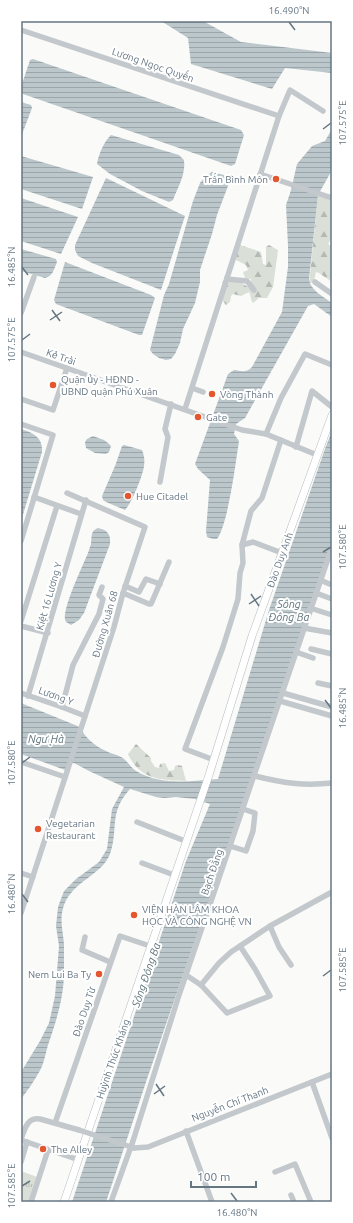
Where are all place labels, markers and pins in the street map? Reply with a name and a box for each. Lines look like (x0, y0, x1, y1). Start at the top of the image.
place label: Trấn Bình Môn (203, 172, 268, 185)
marker: Trấn Bình Môn (271, 174, 281, 184)
place label: Quận ủy - HĐND - UBND quận Phú Xuân (61, 374, 158, 398)
marker: Quận ủy - HĐND - UBND quận Phú Xuân (48, 380, 58, 390)
marker: Vòng Thành (207, 389, 217, 399)
place label: Vòng Thành (220, 389, 273, 400)
marker: Gate (193, 412, 203, 422)
place label: Gate (206, 412, 227, 423)
marker: Hue Citadel (123, 491, 133, 501)
place label: Hue Citadel (136, 491, 188, 502)
place label: Vegetarian Restaurant (46, 818, 95, 841)
marker: Vegetarian Restaurant (33, 824, 43, 834)
place label: VIỆN HÀN LÂM KHOA HỌC VÀ CÔNG NGHỆ VN (142, 903, 252, 928)
marker: VIỆN HÀN LÂM KHOA HỌC VÀ CÔNG NGHỆ VN (129, 910, 139, 920)
place label: Nem Lui Ba Ty (28, 969, 91, 980)
marker: Nem Lui Ba Ty (94, 969, 104, 979)
marker: The Alley (38, 1144, 48, 1154)
place label: The Alley (51, 1144, 92, 1155)

